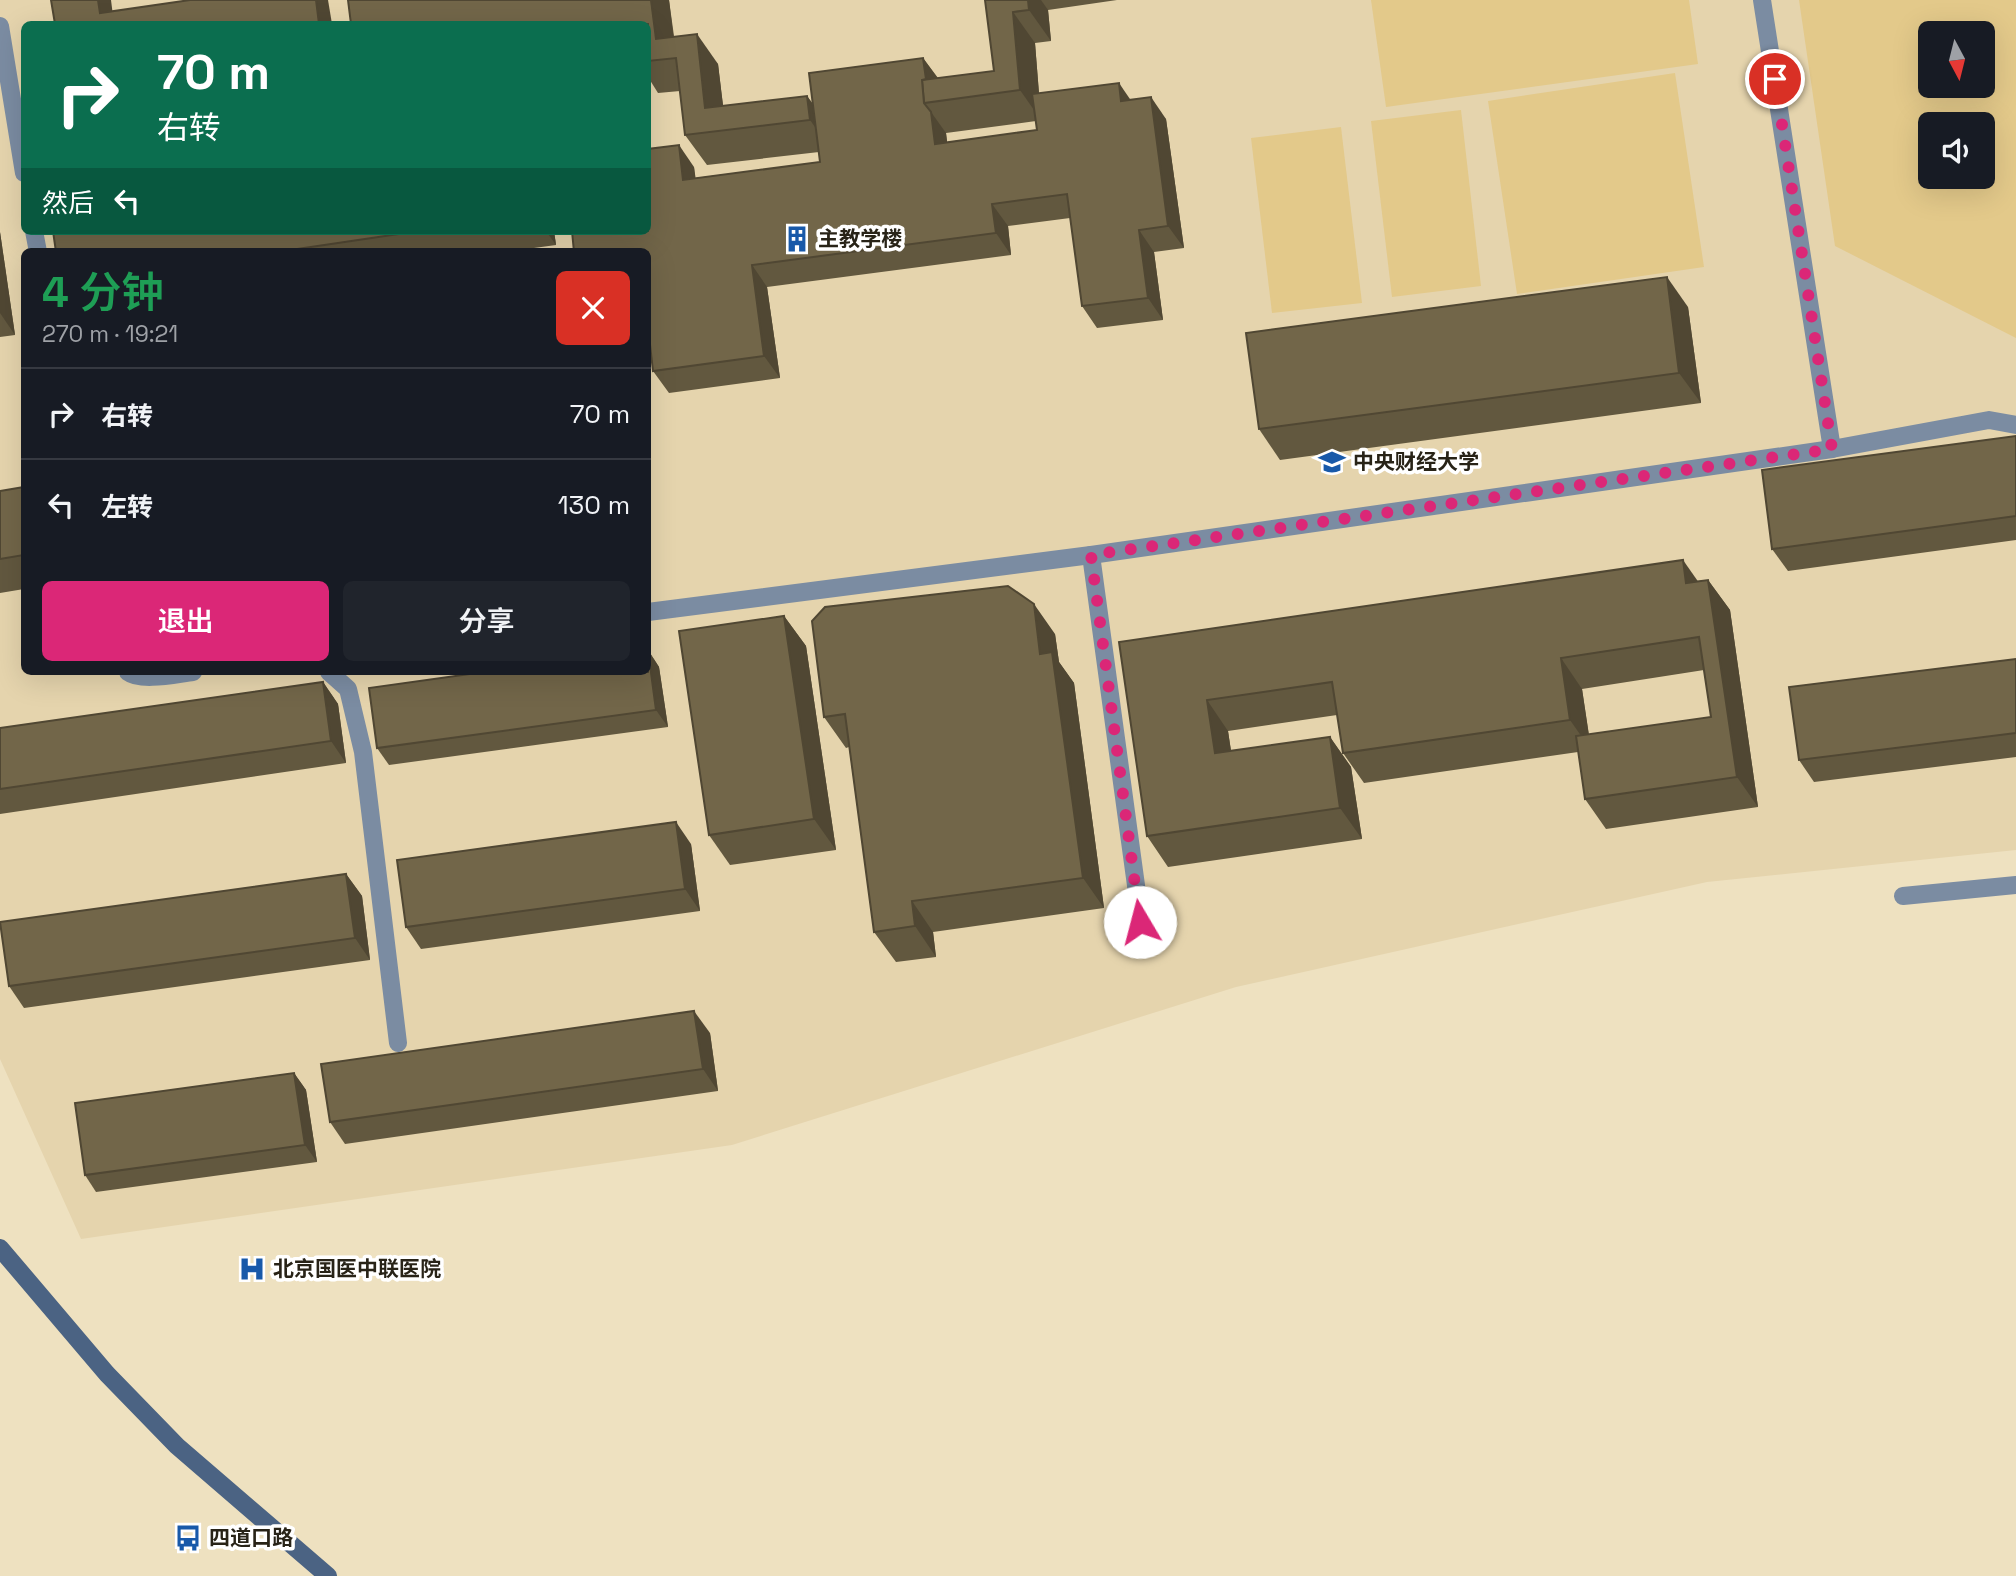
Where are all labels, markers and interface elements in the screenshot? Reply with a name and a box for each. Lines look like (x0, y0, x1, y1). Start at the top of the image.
north arrow (1918, 21, 1995, 98)
map controls (1918, 21, 1995, 189)
text: 70 m (157, 41, 270, 103)
icon: right (42, 49, 133, 140)
pin (1745, 49, 1805, 109)
icon: arrive (1756, 60, 1794, 98)
text: 右转 (157, 108, 221, 148)
button: sound (1918, 112, 1995, 189)
icon: left (108, 182, 146, 220)
text: 然后 (42, 186, 94, 220)
building icon: 主教学楼 (782, 224, 812, 254)
place label: 主教学楼 (818, 225, 902, 252)
text: 4 分钟 (42, 266, 163, 319)
button: close (556, 271, 630, 345)
text: 270 m · 19:21 (42, 319, 178, 349)
icon: right (42, 395, 80, 433)
text: 70 m (570, 397, 630, 431)
text: 右转 (101, 399, 153, 433)
school or university icon: 中央财经大学 (1317, 447, 1347, 477)
place label: 中央财经大学 (1353, 448, 1479, 475)
icon: left (42, 486, 80, 524)
text: 130 m (558, 488, 630, 522)
text: 左转 (101, 490, 153, 524)
button: 退出 (42, 581, 329, 661)
button: 分享 (343, 581, 630, 661)
position arrow (1103, 885, 1177, 959)
hospital icon: 北京国医中联医院 (237, 1254, 267, 1284)
place label: 北京国医中联医院 (273, 1255, 441, 1282)
bus stop icon: 四道口路 (173, 1523, 203, 1553)
place label: 四道口路 (209, 1524, 293, 1551)

